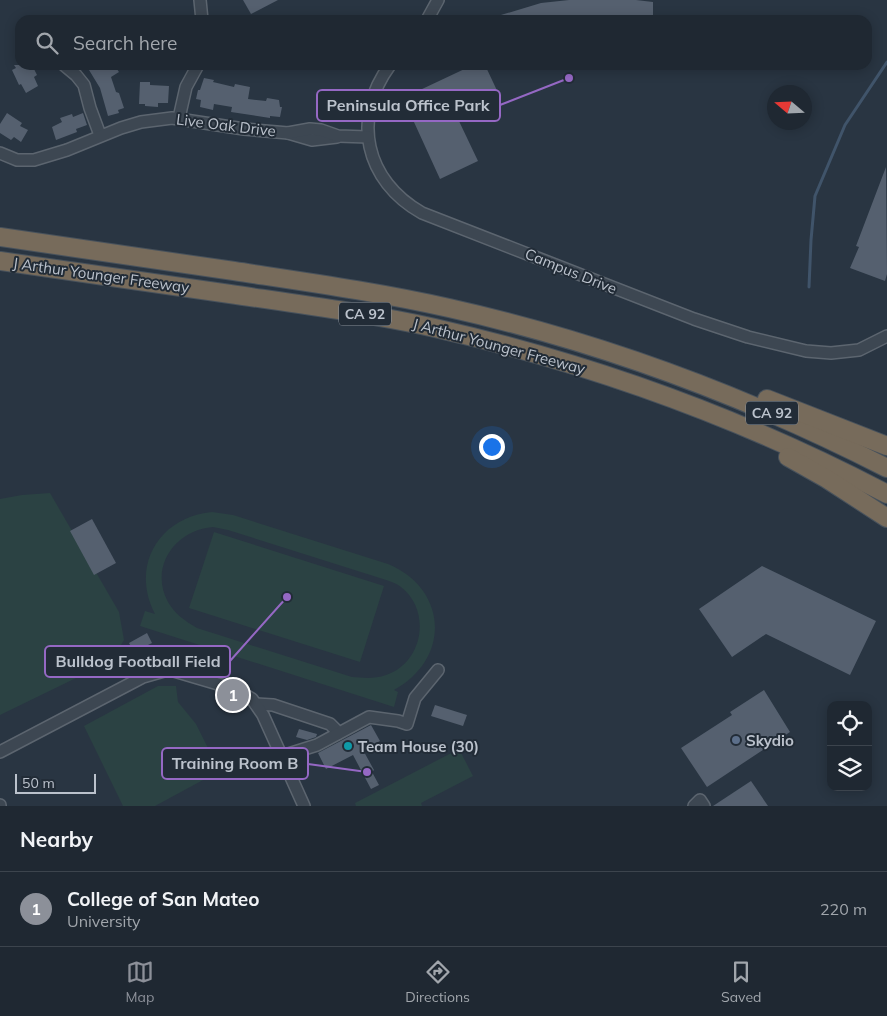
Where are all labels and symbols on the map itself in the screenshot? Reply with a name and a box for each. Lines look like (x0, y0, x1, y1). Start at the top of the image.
north arrow (767, 85, 812, 130)
callout: Peninsula Office Park (317, 90, 500, 121)
text: Peninsula Office Park (326, 95, 491, 115)
street label: Live Oak Drive (175, 109, 277, 141)
street label: Campus Drive (522, 244, 620, 298)
street label: J Arthur Younger Freeway (12, 253, 190, 297)
road number: CA 92 (339, 302, 391, 326)
street label: J Arthur Younger Freeway (411, 314, 587, 378)
road number: CA 92 (746, 402, 798, 424)
your location (479, 434, 505, 460)
callout: Bulldog Football Field (45, 646, 230, 677)
text: Bulldog Football Field (55, 651, 221, 671)
pin: 1 (217, 676, 249, 714)
place label: Skydio (746, 731, 794, 750)
marker: Skydio (730, 734, 742, 746)
place label: Team House (30) (358, 737, 479, 756)
marker: Team House (30) (342, 740, 354, 752)
callout: Training Room B (162, 748, 308, 779)
text: Training Room B (172, 753, 298, 773)
scale bar (15, 771, 96, 794)

